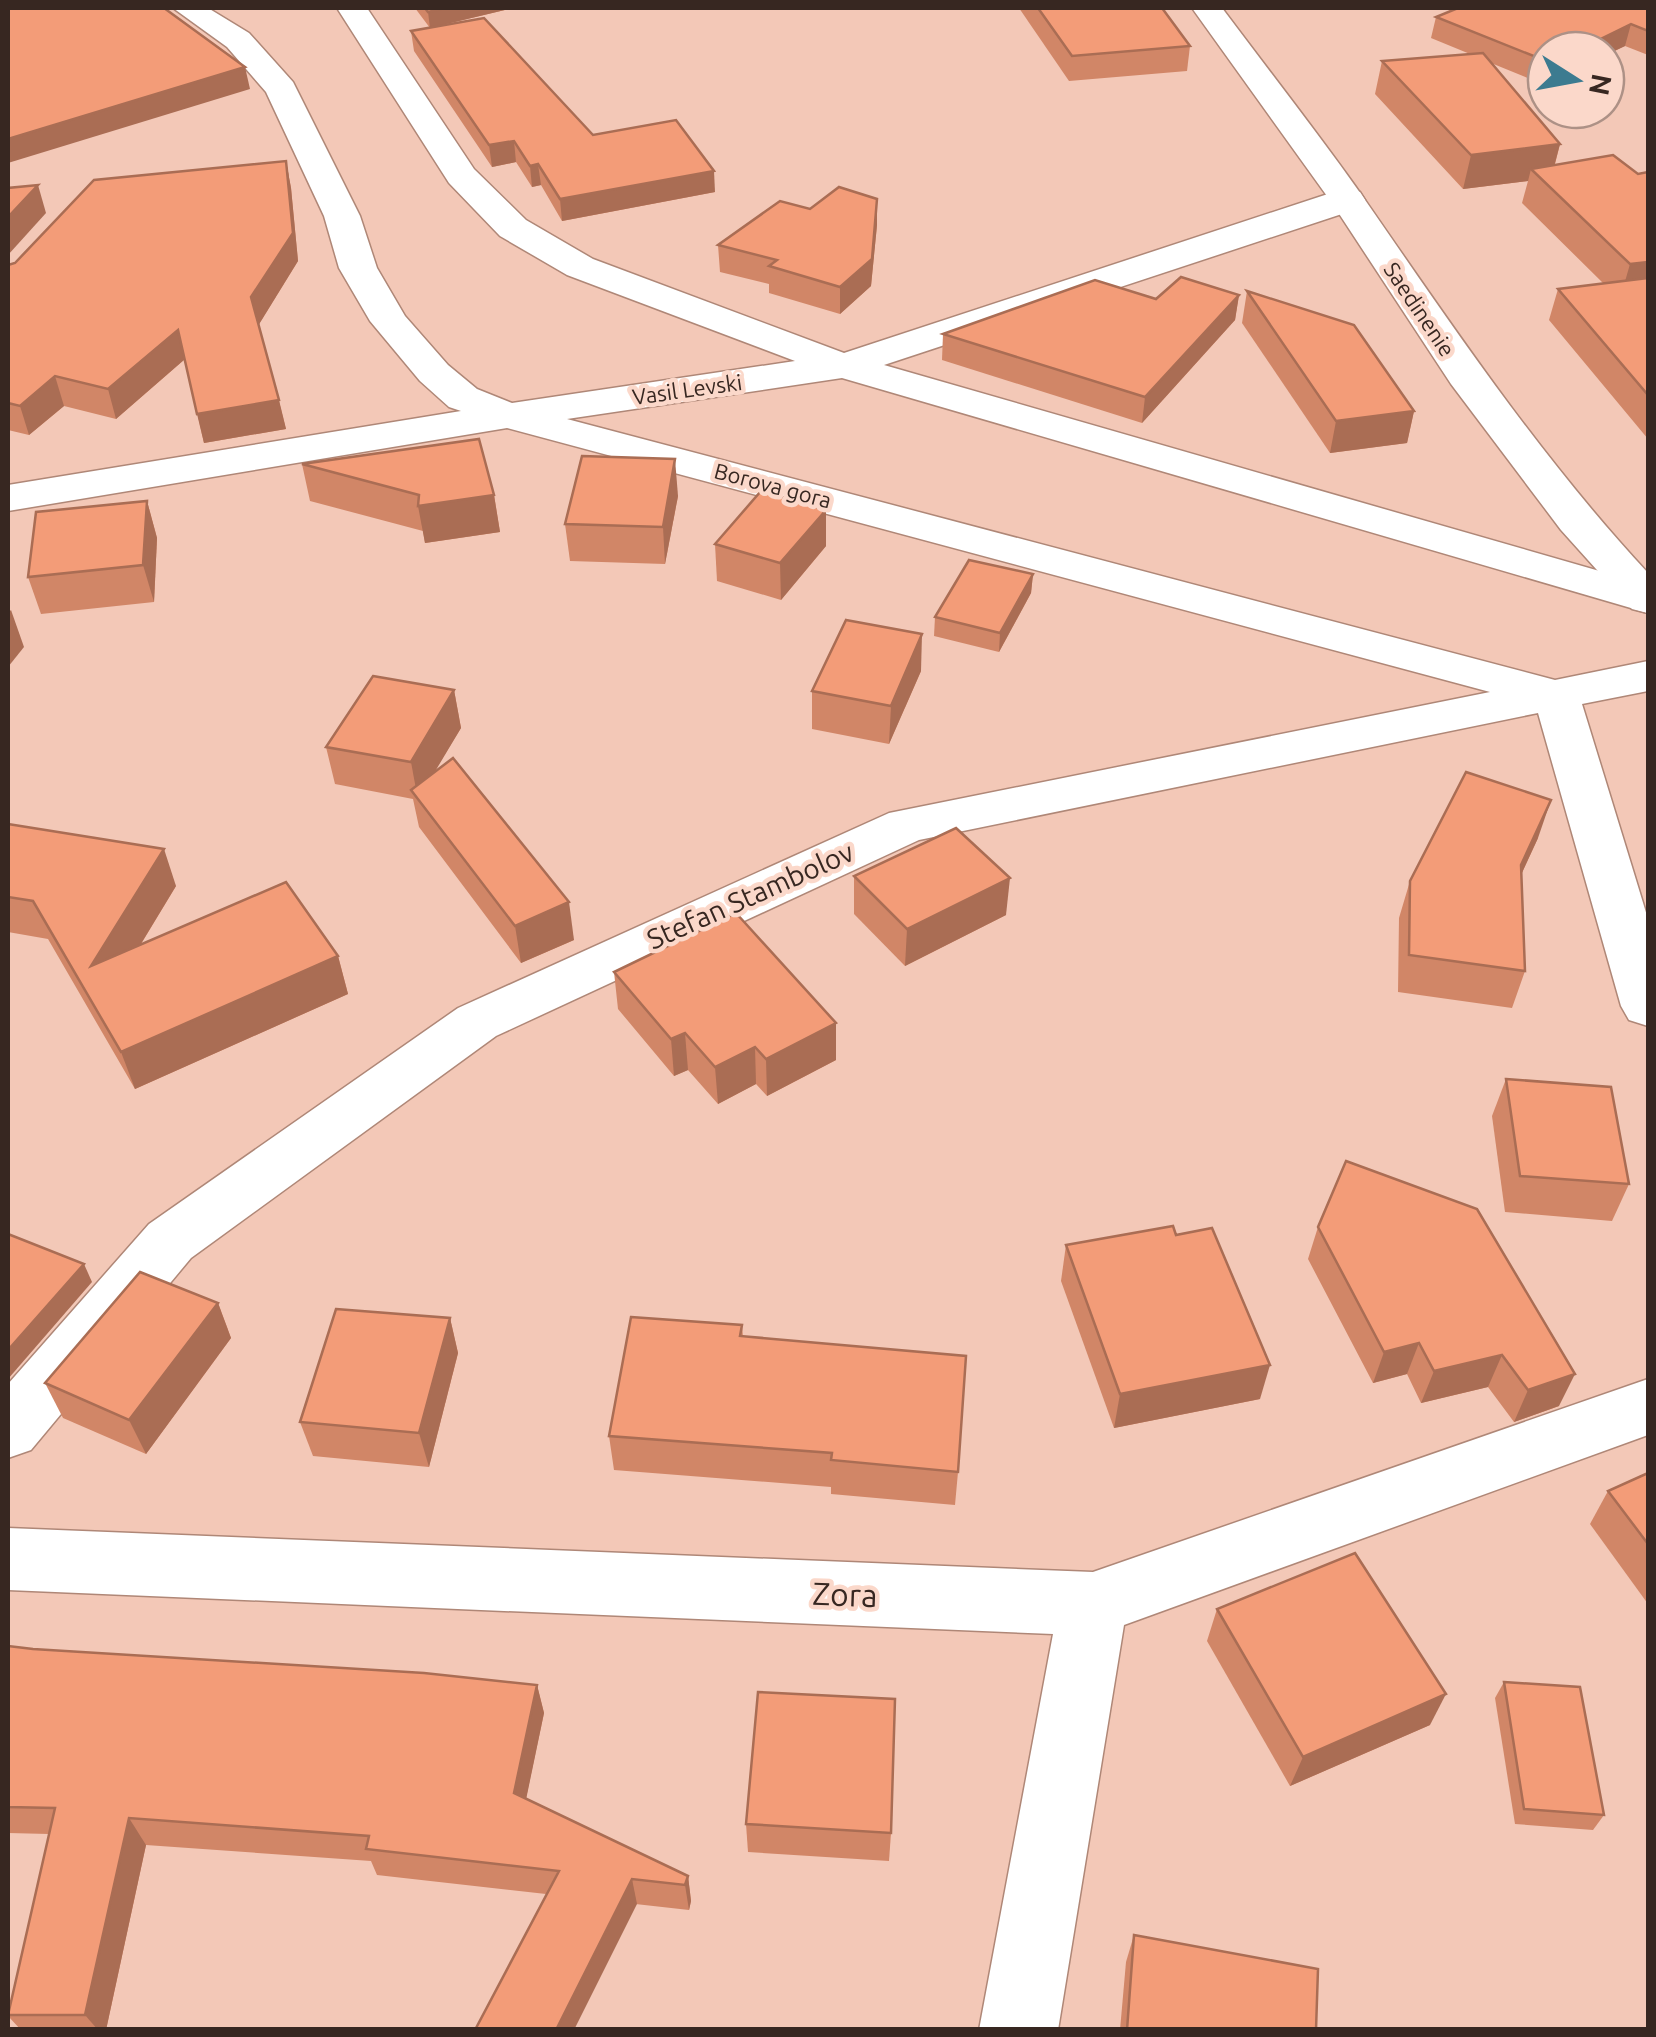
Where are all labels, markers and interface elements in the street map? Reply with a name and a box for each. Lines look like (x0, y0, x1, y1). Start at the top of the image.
north arrow (1526, 30, 1626, 130)
text: N (1584, 72, 1618, 98)
street label: Saedinenie (1379, 257, 1461, 361)
street label: Vasil Levski (630, 369, 744, 409)
street label: Borova gora (712, 457, 834, 513)
street label: Stefan Stambolov (642, 835, 858, 954)
street label: Zora (812, 1575, 878, 1613)

